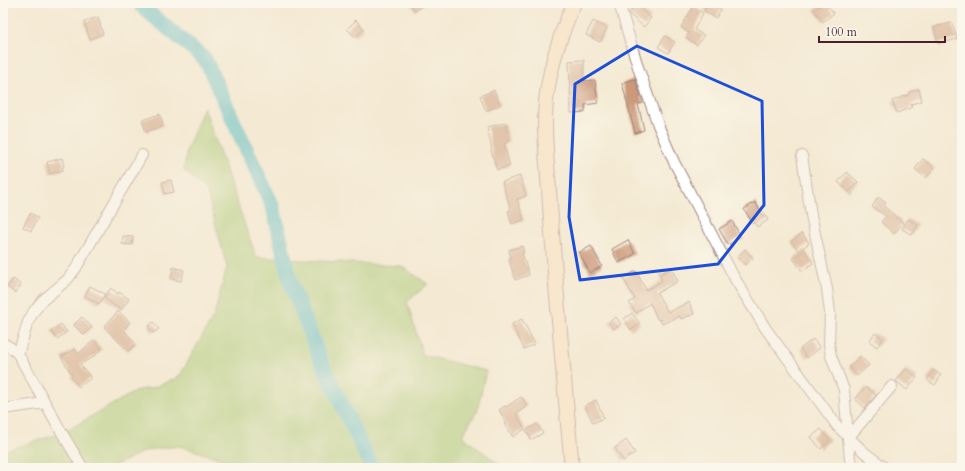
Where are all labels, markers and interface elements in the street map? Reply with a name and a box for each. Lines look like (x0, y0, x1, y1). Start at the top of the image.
scale bar (819, 18, 945, 44)
text: 100 m (825, 24, 858, 40)

